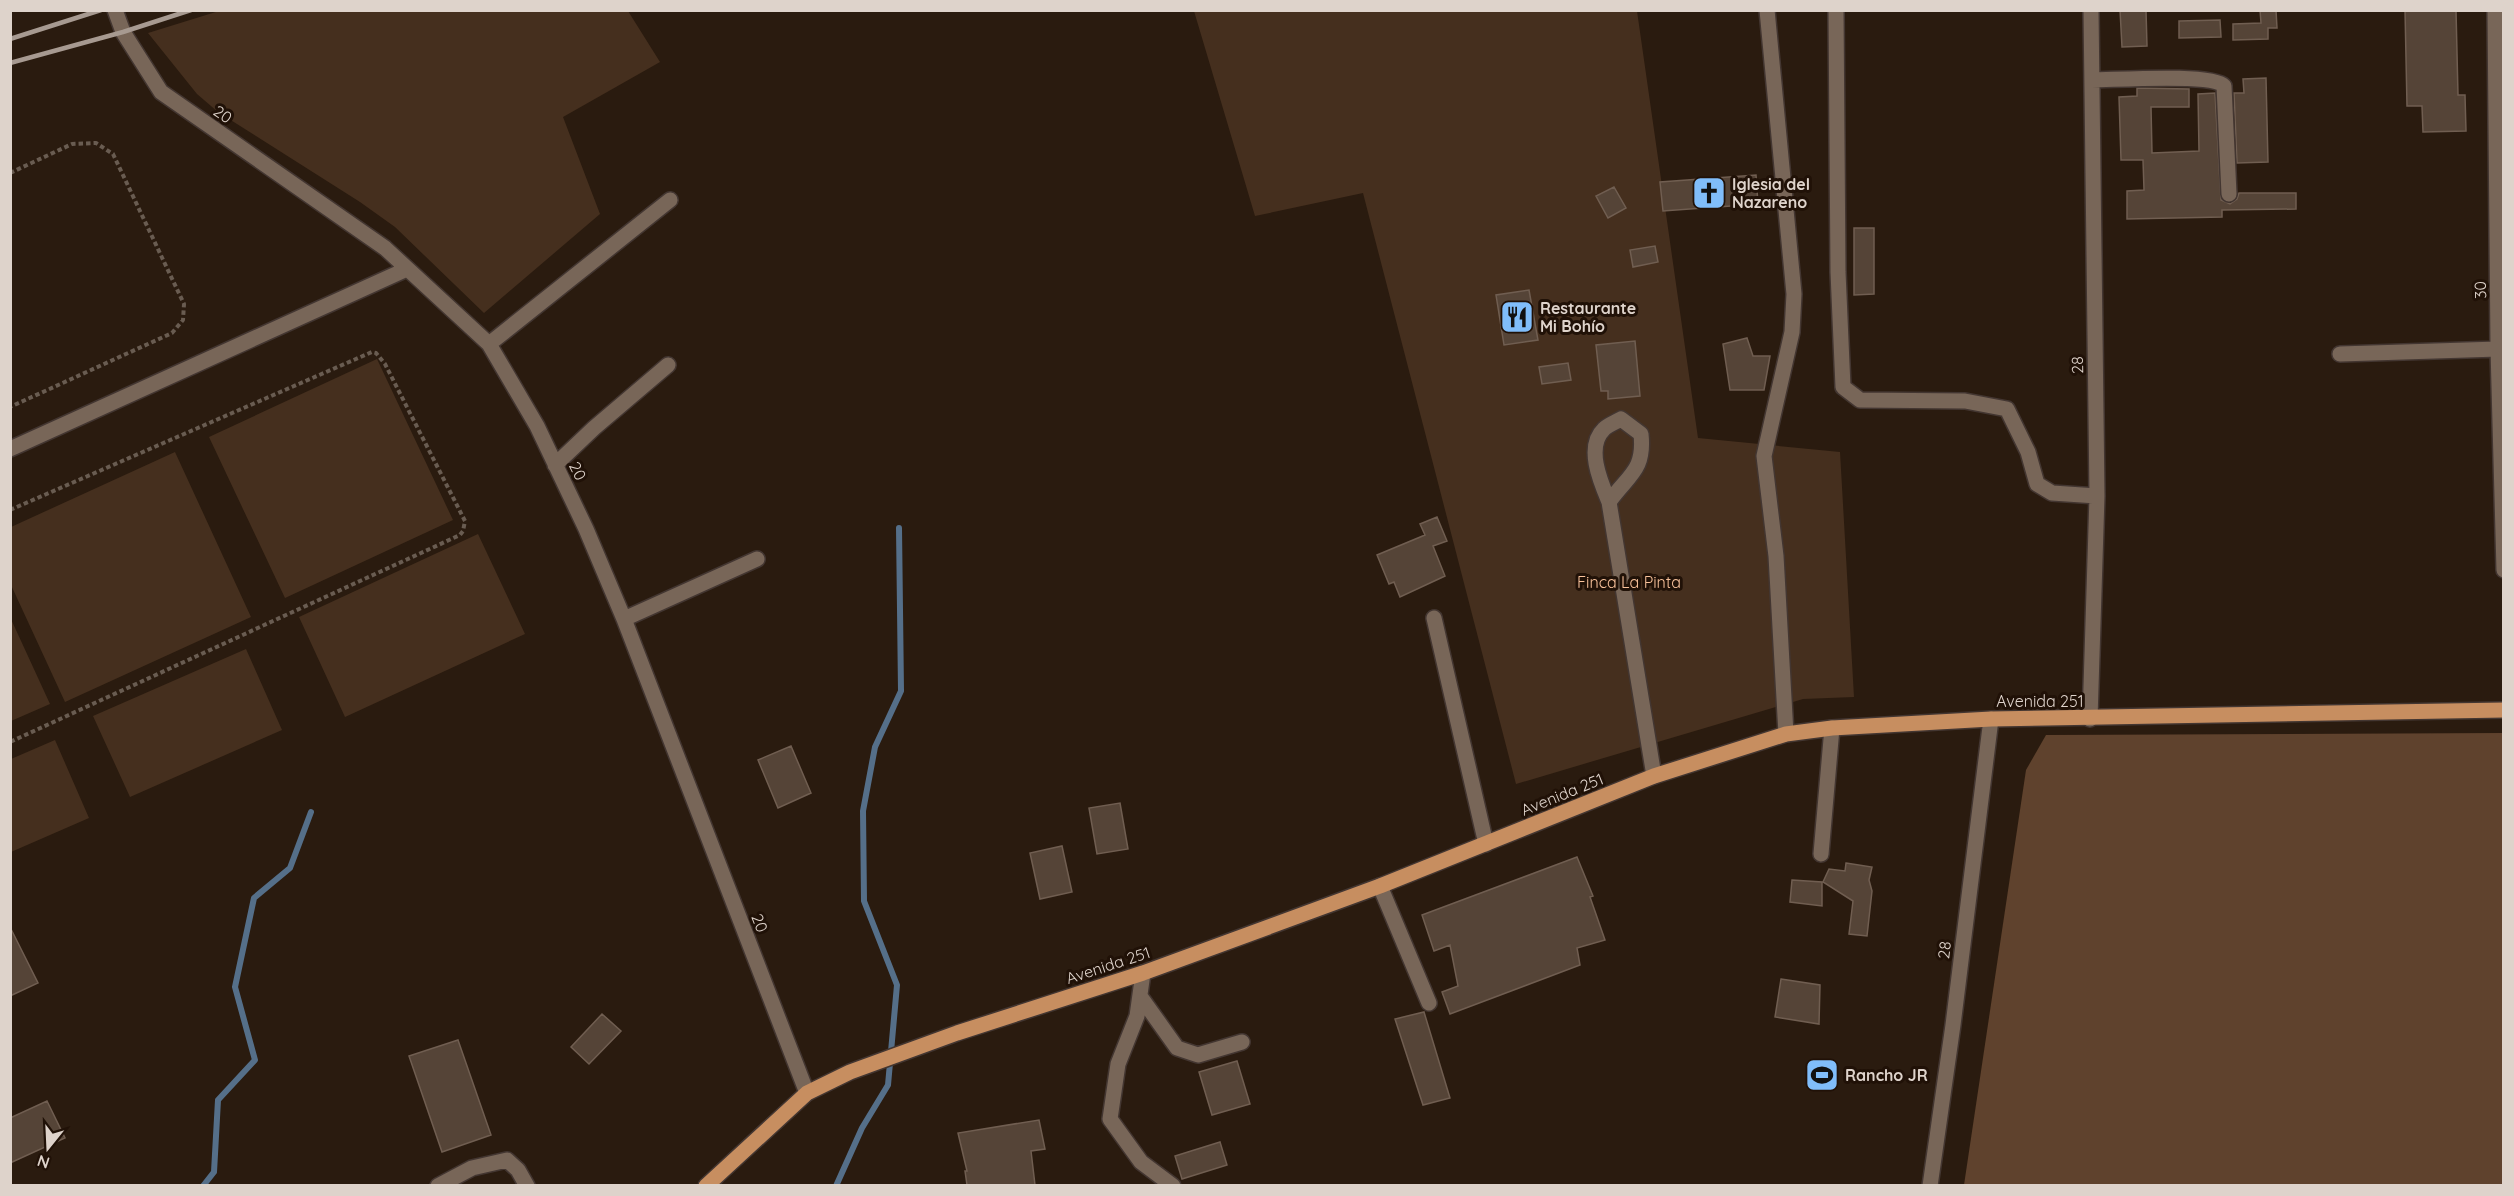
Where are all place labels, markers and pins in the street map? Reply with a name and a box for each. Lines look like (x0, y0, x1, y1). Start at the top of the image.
place label: Iglesia del Nazareno (1732, 174, 1810, 212)
church icon: Iglesia del Nazareno (1691, 175, 1727, 211)
place label: Restaurante Mi Bohío (1540, 298, 1636, 336)
restaurant icon: Restaurante Mi Bohío (1499, 299, 1535, 335)
sports icon: Rancho JR (1804, 1057, 1840, 1093)
place label: Rancho JR (1845, 1065, 1928, 1085)

